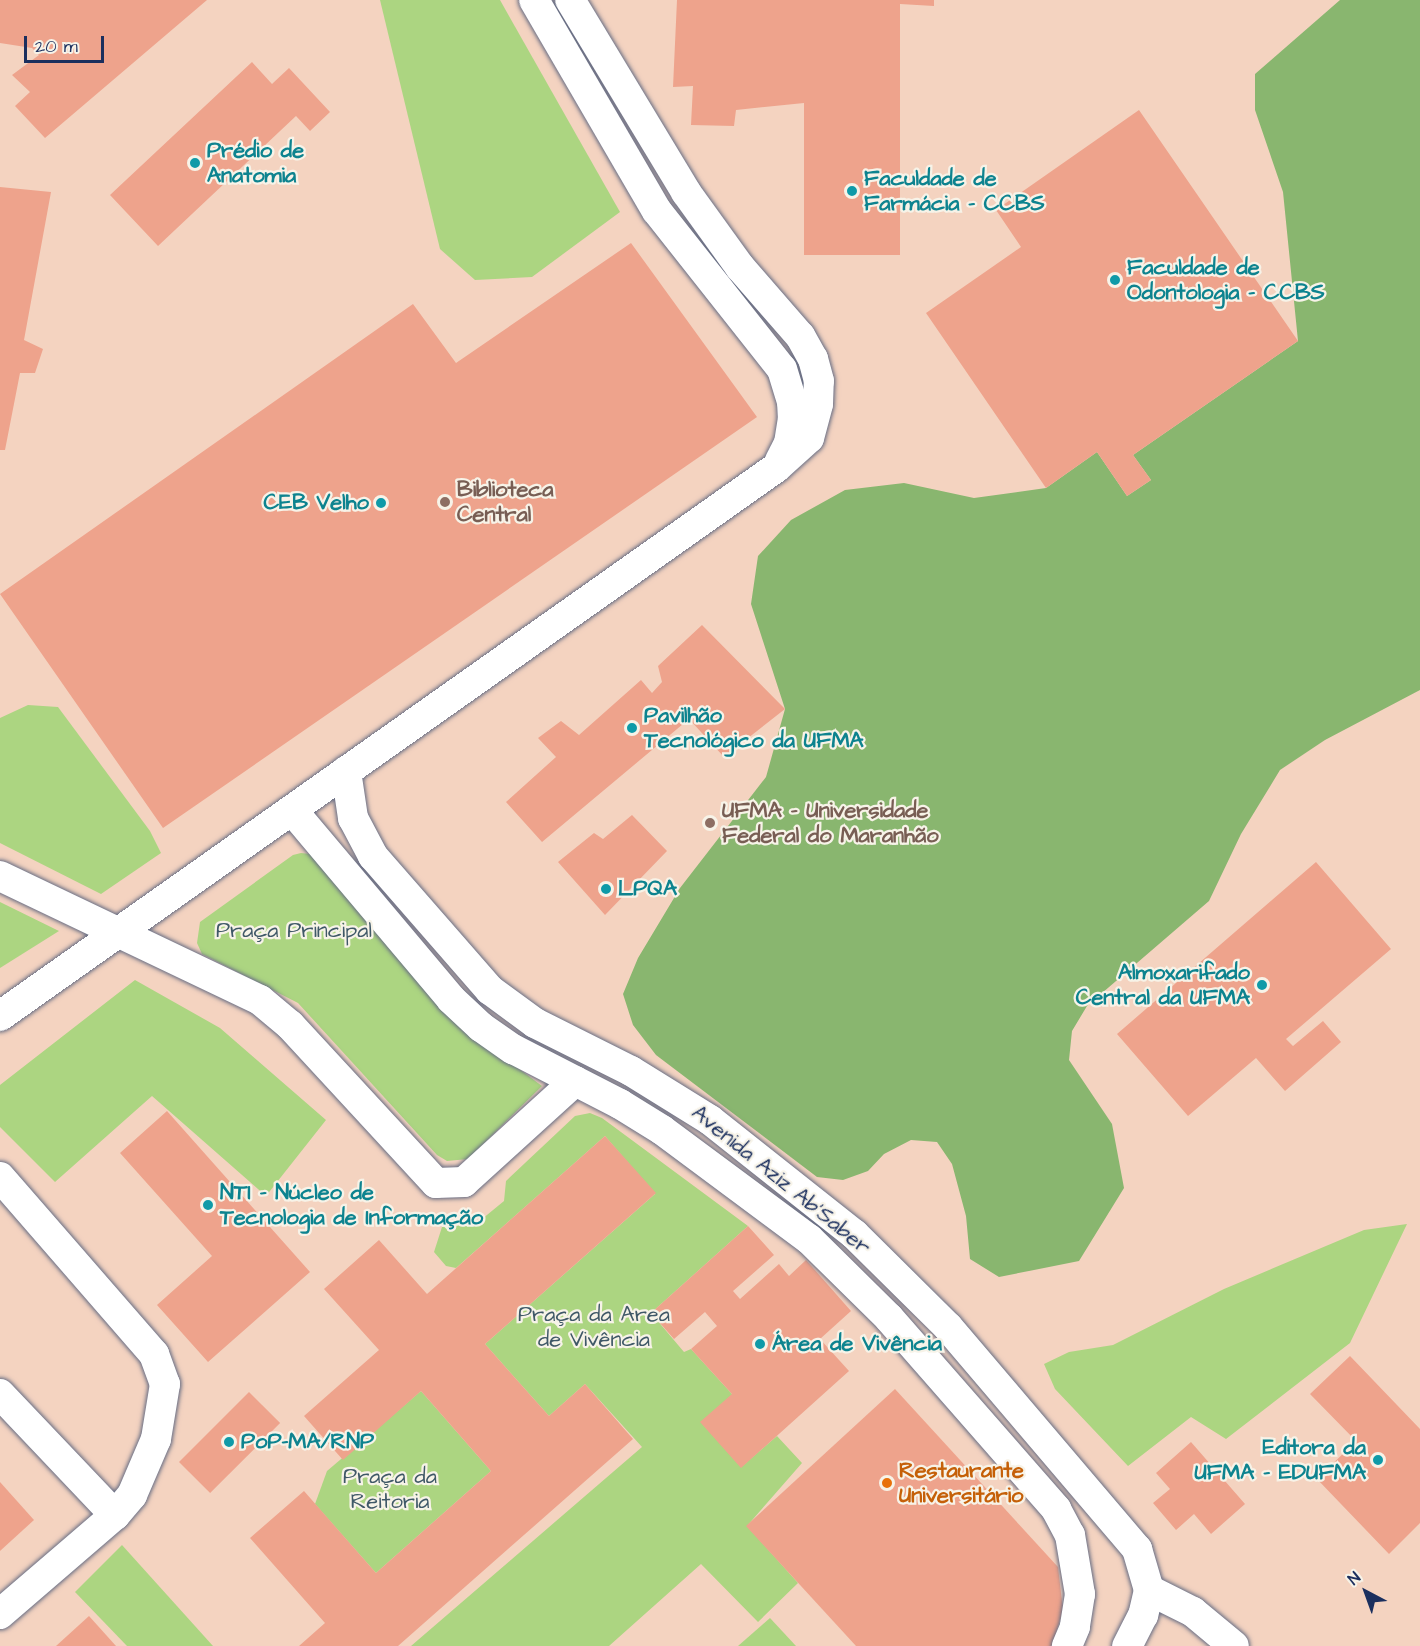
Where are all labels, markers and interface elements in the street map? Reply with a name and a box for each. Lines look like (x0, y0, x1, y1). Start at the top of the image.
scale bar (27, 24, 106, 62)
text: 20 m (35, 34, 78, 59)
place label: Prédio de Anatomia (207, 137, 304, 188)
marker: Prédio de Anatomia (188, 156, 202, 170)
place label: Faculdade de Farmácia - CCBS (864, 165, 1045, 216)
marker: Faculdade de Farmácia - CCBS (845, 184, 859, 198)
place label: Faculdade de Odontologia - CCBS (1127, 254, 1325, 306)
marker: Faculdade de Odontologia - CCBS (1108, 273, 1122, 287)
place label: Biblioteca Central (457, 476, 553, 528)
place label: CEB Velho (264, 490, 369, 516)
marker: Biblioteca Central (438, 495, 452, 509)
marker: CEB Velho (374, 496, 388, 510)
place label: Pavilhão Tecnológico da UFMA (644, 702, 864, 754)
marker: Pavilhão Tecnológico da UFMA (625, 721, 639, 735)
place label: UFMA - Universidade Federal do Maranhão (722, 797, 939, 848)
marker: UFMA - Universidade Federal do Maranhão (703, 816, 717, 830)
place label: LPQA (618, 876, 677, 902)
marker: LPQA (599, 882, 613, 896)
park label: Praça Principal (216, 918, 372, 944)
place label: Almoxarifado Central da UFMA (1076, 959, 1250, 1010)
marker: Almoxarifado Central da UFMA (1255, 978, 1269, 992)
street label: Avenida Aziz Ab'Saber (686, 1100, 876, 1260)
place label: NTI - Núcleo de Tecnologia de Informação (220, 1179, 483, 1230)
marker: NTI - Núcleo de Tecnologia de Informação (201, 1198, 215, 1212)
park label: Praça da Area de Vivência (518, 1301, 670, 1352)
place label: Área de Vivência (772, 1331, 942, 1357)
marker: Área de Vivência (753, 1337, 767, 1351)
place label: PoP-MA/RNP (241, 1429, 374, 1455)
place label: Editora da UFMA - EDUFMA (1195, 1434, 1366, 1486)
marker: PoP-MA/RNP (222, 1435, 236, 1449)
marker: Editora da UFMA - EDUFMA (1371, 1453, 1385, 1467)
place label: Restaurante Universitário (899, 1457, 1024, 1508)
park label: Praça da Reitoria (343, 1463, 437, 1514)
marker: Restaurante Universitário (880, 1476, 894, 1490)
north arrow (1336, 1562, 1396, 1622)
text: N (1343, 1567, 1365, 1590)

